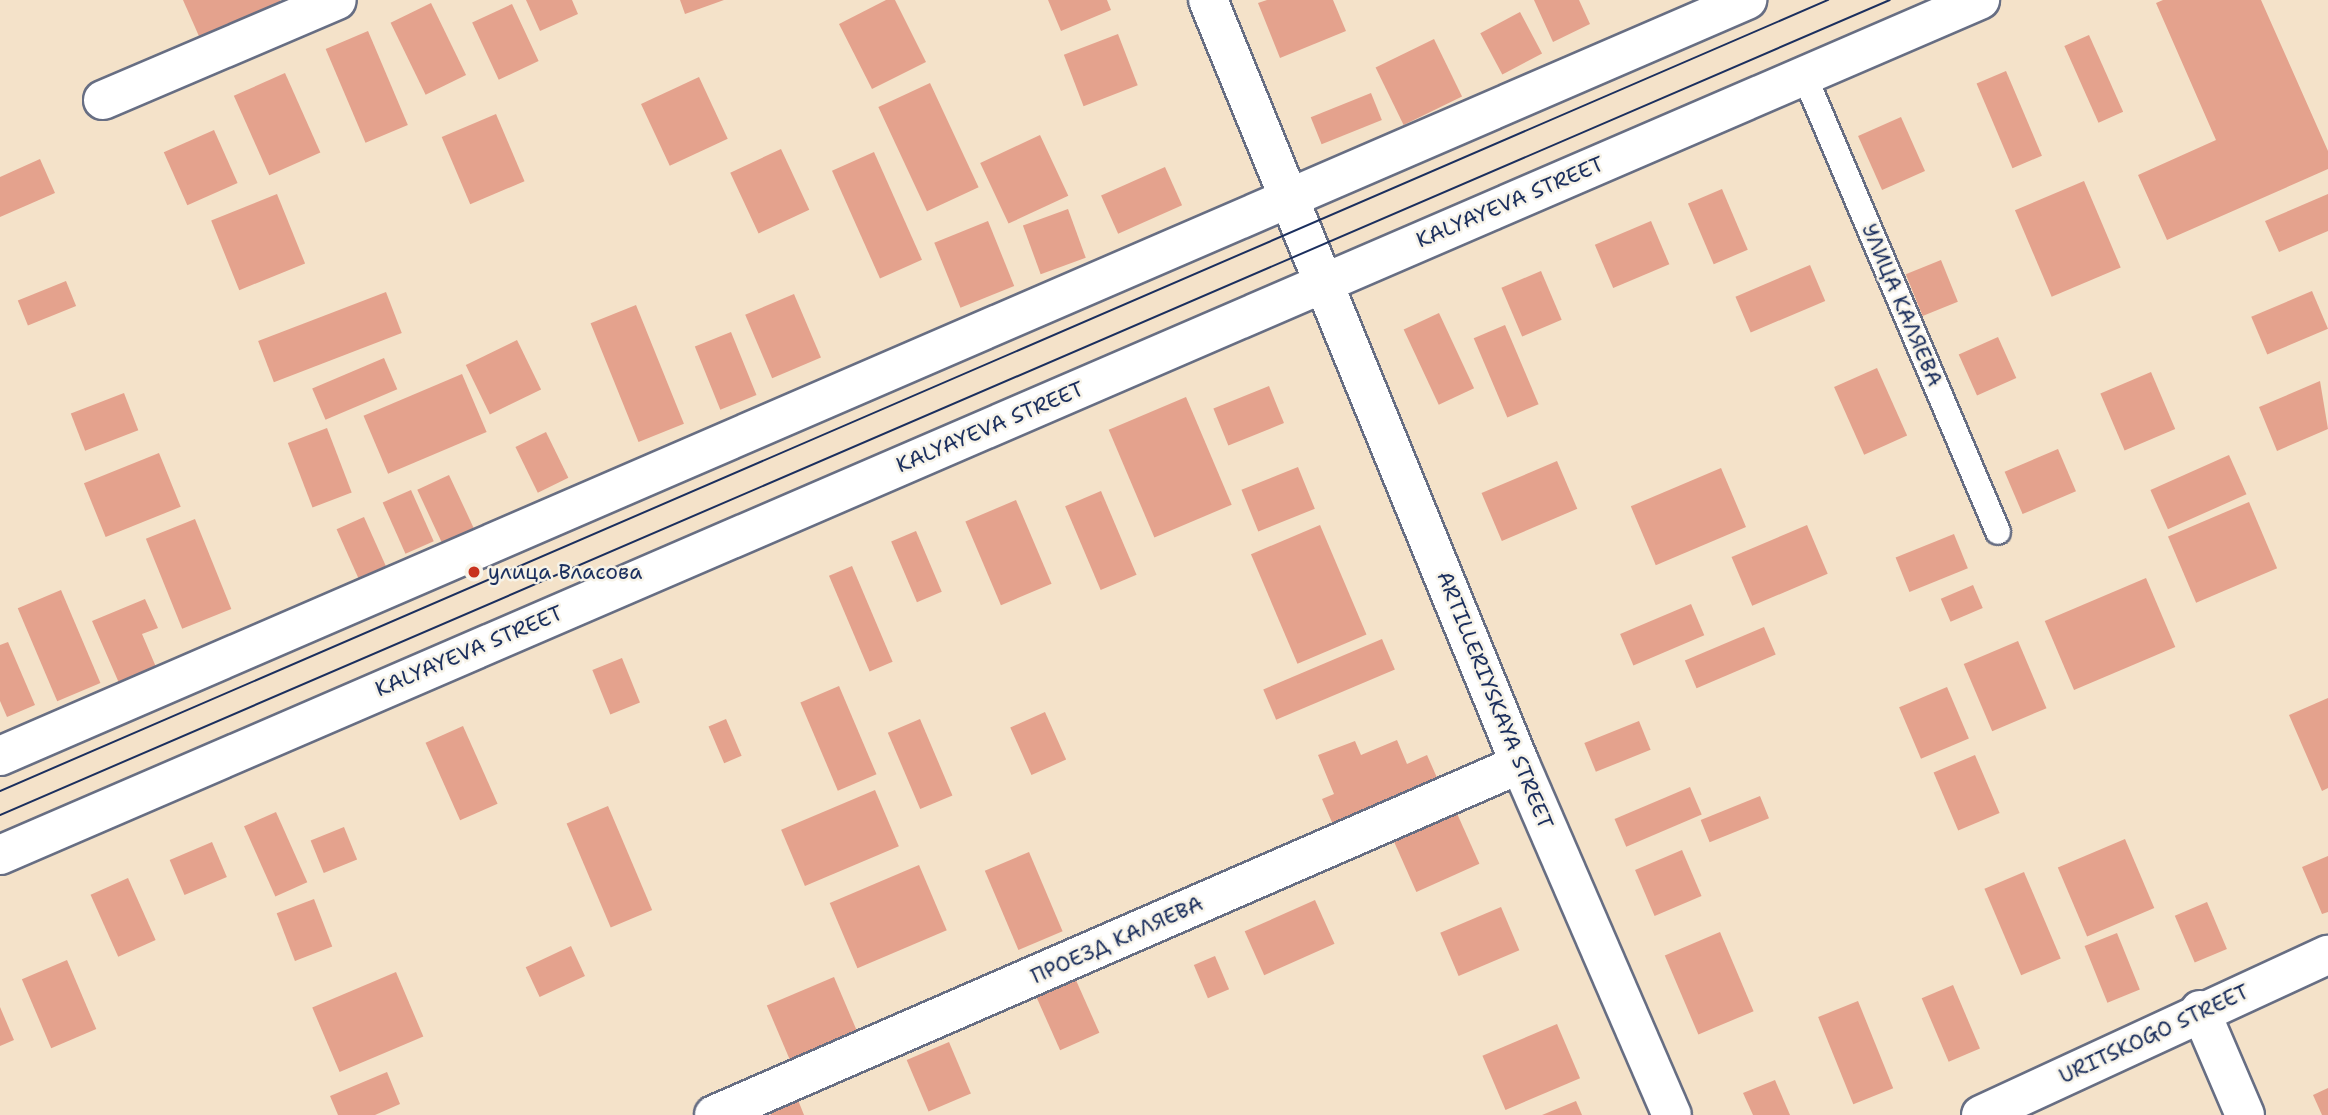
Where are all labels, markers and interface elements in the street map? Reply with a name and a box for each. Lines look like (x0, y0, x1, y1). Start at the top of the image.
street label: KALYAYEVA STREET (1412, 151, 1608, 253)
street label: УЛИЦА КАЛЯЕВА (1856, 220, 1948, 390)
street label: KALYAYEVA STREET (892, 376, 1088, 478)
place label: улица Власова (488, 559, 642, 585)
marker: улица Власова (466, 564, 482, 580)
street label: ARTILLERIYSKAYA STREET (1432, 567, 1558, 833)
street label: KALYAYEVA STREET (371, 600, 567, 702)
street label: ПРОЕЗД КАЛЯЕВА (1027, 891, 1207, 989)
street label: URITSKOGO STREET (2055, 979, 2253, 1089)

